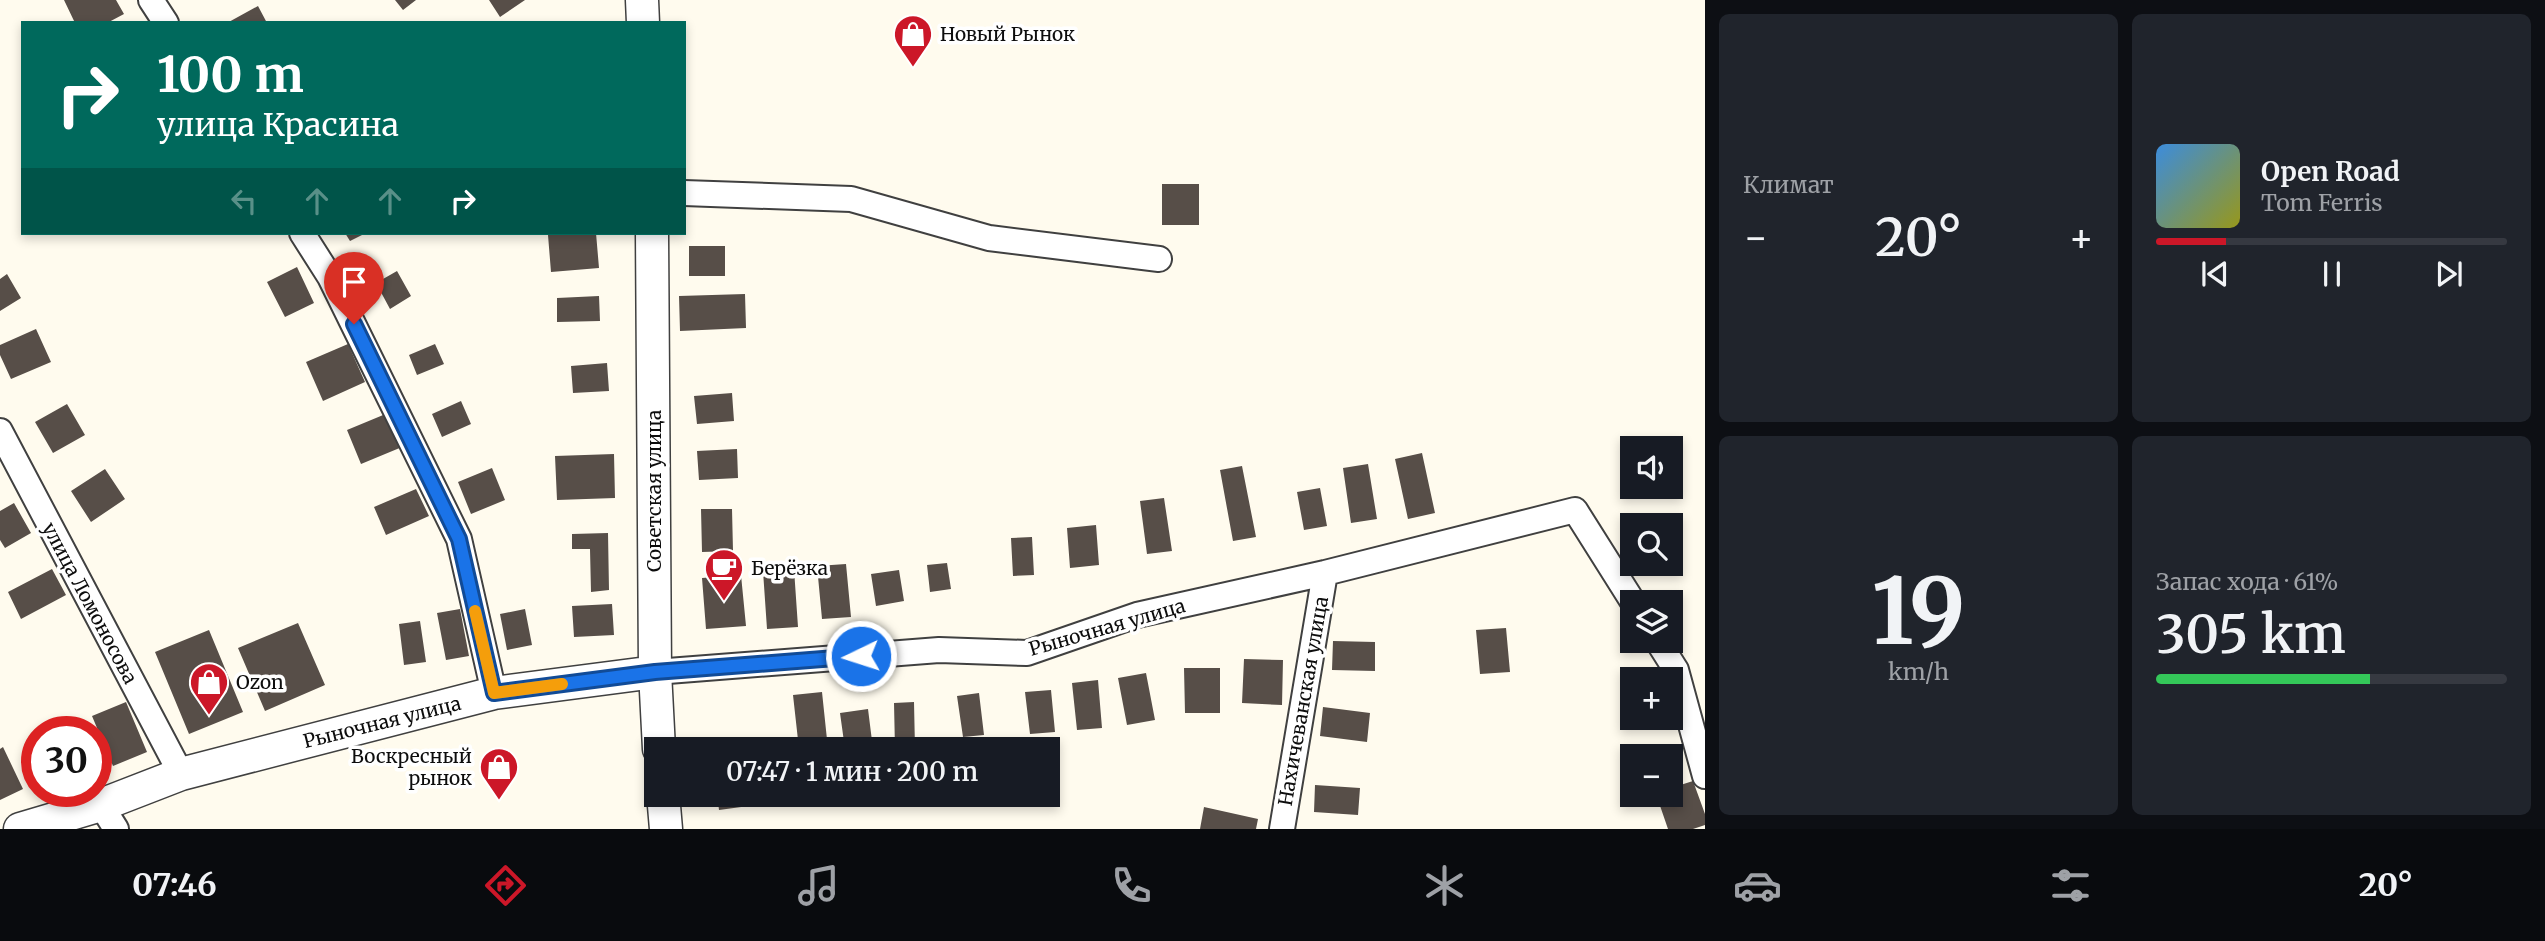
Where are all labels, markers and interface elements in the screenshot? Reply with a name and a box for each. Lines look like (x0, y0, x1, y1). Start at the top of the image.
shop icon: Новый Рынок (892, 13, 934, 68)
place label: Новый Рынок (940, 22, 1075, 46)
text: 100 m (157, 44, 304, 105)
icon: right (42, 49, 133, 140)
text: улица Красина (157, 105, 399, 145)
text: Open Road (2261, 155, 2400, 188)
text: Климат (1743, 170, 1834, 199)
icon: left (225, 182, 263, 220)
icon: ahead (298, 182, 336, 220)
icon: ahead (371, 182, 409, 220)
icon: right (444, 182, 482, 220)
text: Tom Ferris (2261, 188, 2383, 217)
text: 20° (1875, 205, 1962, 270)
text: − (1743, 214, 1768, 261)
text: + (2069, 214, 2094, 261)
pin (324, 252, 384, 324)
icon: previous (2196, 255, 2234, 293)
icon: pause (2313, 255, 2351, 293)
icon: next (2430, 255, 2468, 293)
icon: arrive (335, 263, 373, 301)
street label: Советская улица (642, 410, 666, 572)
map controls (1620, 436, 1683, 807)
button: sound (1620, 436, 1683, 499)
button: search (1620, 513, 1683, 576)
street label: улица Ломоносова (37, 518, 143, 688)
cafe icon: Берёзка (703, 547, 745, 602)
text: 19 (1871, 554, 1966, 669)
place label: Берёзка (751, 556, 828, 580)
text: Запас хода · 61% (2156, 567, 2338, 596)
button: layers (1620, 590, 1683, 653)
street label: Рыночная улица (1026, 593, 1188, 661)
street label: Нахичеванская улица (1273, 594, 1333, 808)
text: 305 km (2156, 602, 2346, 667)
position arrow (824, 619, 898, 693)
text: km/h (1888, 657, 1949, 686)
shop icon: Ozon (188, 661, 230, 716)
button: + (1620, 667, 1683, 730)
place label: Ozon (236, 670, 284, 694)
street label: Рыночная улица (301, 691, 463, 753)
speed limit sign: 30 (21, 716, 112, 807)
place label: Воскресный рынок (351, 744, 472, 790)
button: − (1620, 744, 1683, 807)
shop icon: Воскресный рынок (478, 746, 520, 801)
text: 07:47 · 1 мин · 200 m (726, 755, 978, 788)
icon: directions (481, 861, 530, 910)
icon: music (794, 861, 843, 910)
icon: phone (1107, 861, 1156, 910)
icon: climate (1420, 861, 1469, 910)
icon: car (1733, 861, 1782, 910)
icon: filters (2046, 861, 2095, 910)
text: 07:46 (132, 865, 217, 905)
text: 20° (2359, 865, 2413, 905)

